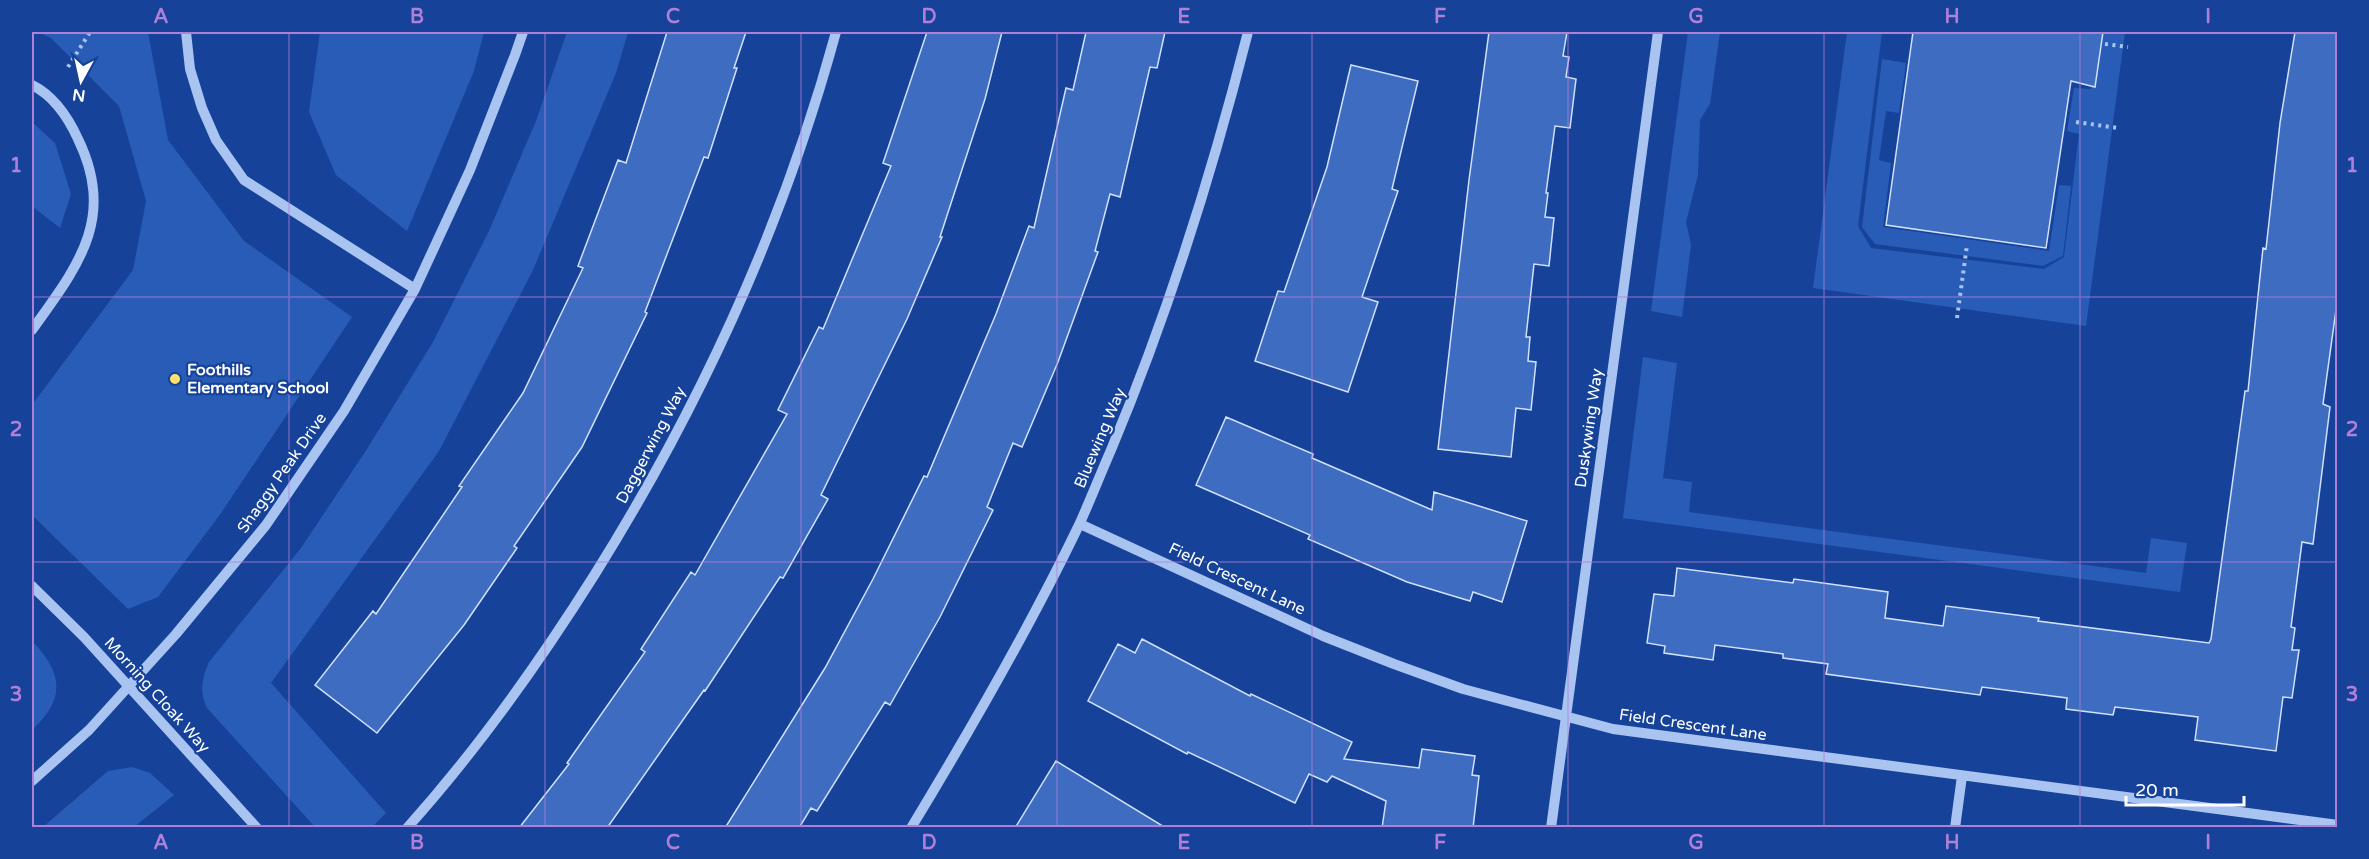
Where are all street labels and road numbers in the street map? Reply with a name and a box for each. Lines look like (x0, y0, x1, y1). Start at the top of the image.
street label: Duskywing Way (1571, 367, 1607, 489)
street label: Daggerwing Way (612, 383, 691, 507)
street label: Bluewing Way (1070, 384, 1130, 491)
street label: Shaggy Peak Drive (233, 409, 331, 537)
street label: Field Crescent Lane (1165, 538, 1309, 620)
street label: Morning Cloak Way (100, 633, 214, 757)
street label: Field Crescent Lane (1618, 705, 1768, 745)

